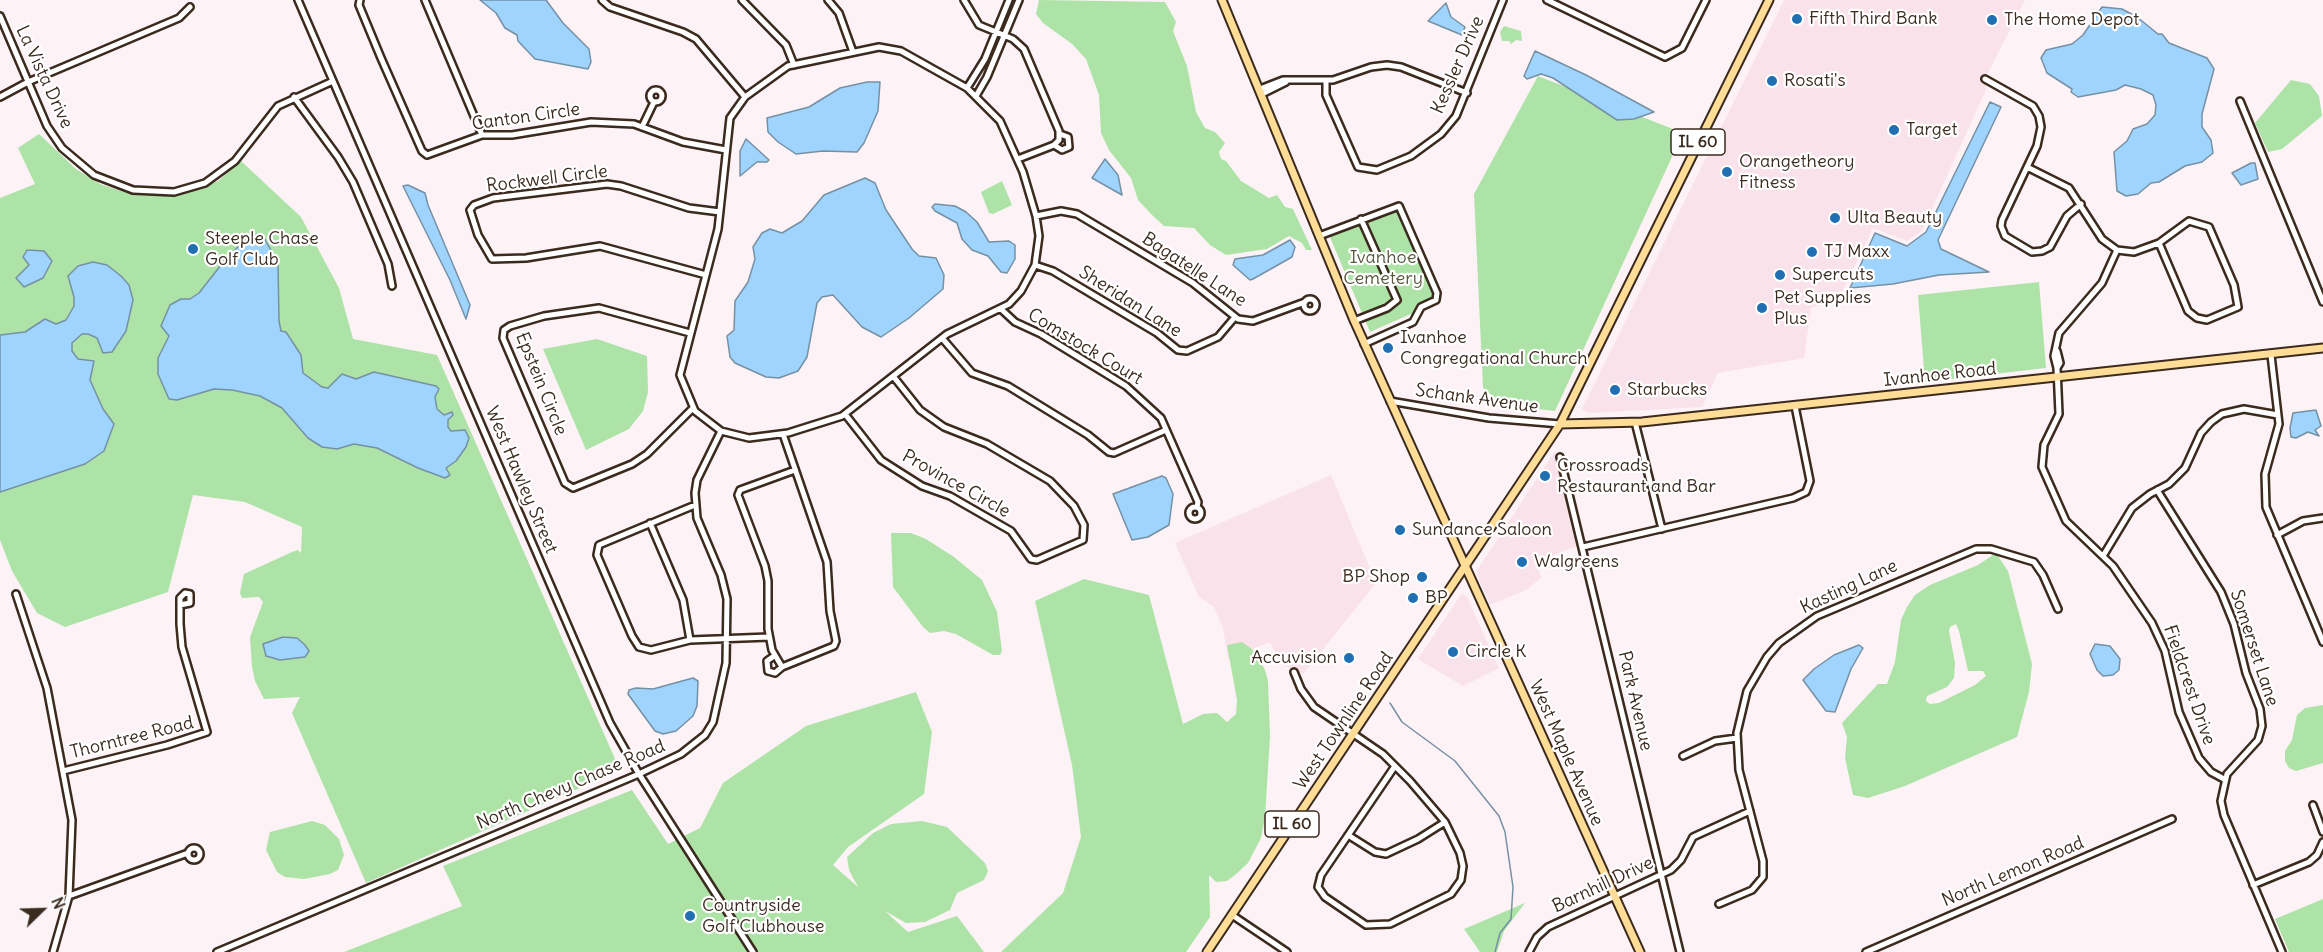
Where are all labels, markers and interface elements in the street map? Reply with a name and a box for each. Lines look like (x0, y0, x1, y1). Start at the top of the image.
place label: Fifth Third Bank (1809, 8, 1937, 30)
place label: The Home Depot (2004, 9, 2139, 31)
marker: Fifth Third Bank (1790, 12, 1804, 26)
street label: Kessler Drive (1427, 13, 1489, 117)
marker: The Home Depot (1985, 13, 1999, 27)
street label: La Vista Drive (11, 22, 77, 132)
place label: Rosati's (1784, 70, 1846, 92)
marker: Rosati's (1765, 74, 1779, 88)
street label: Canton Circle (470, 99, 582, 135)
place label: Target (1906, 119, 1957, 141)
marker: Target (1887, 123, 1901, 137)
road number: IL 60 (1671, 129, 1725, 155)
place label: Orangetheory Fitness (1739, 151, 1854, 194)
street label: Rockwell Circle (485, 161, 609, 197)
marker: Orangetheory Fitness (1720, 165, 1734, 179)
place label: Ulta Beauty (1847, 207, 1942, 229)
marker: Ulta Beauty (1828, 211, 1842, 225)
place label: Steeple Chase Golf Club (205, 228, 319, 270)
street label: Bagatelle Lane (1138, 228, 1250, 312)
place label: TJ Maxx (1824, 241, 1889, 263)
marker: Steeple Chase Golf Club (186, 242, 200, 256)
marker: TJ Maxx (1805, 245, 1819, 259)
park label: Ivanhoe Cemetery (1343, 247, 1423, 290)
street label: Sheridan Lane (1075, 262, 1185, 342)
place label: Supercuts (1792, 264, 1874, 286)
marker: Supercuts (1773, 268, 1787, 282)
place label: Pet Supplies Plus (1774, 287, 1871, 330)
marker: Pet Supplies Plus (1755, 301, 1769, 315)
street label: Comstock Court (1024, 304, 1146, 390)
place label: Ivanhoe Congregational Church (1400, 327, 1588, 370)
street label: Epstein Circle (511, 329, 571, 439)
marker: Ivanhoe Congregational Church (1381, 341, 1395, 355)
street label: Ivanhoe Road (1883, 358, 1997, 392)
place label: Starbucks (1627, 379, 1707, 401)
street label: Schank Avenue (1414, 380, 1540, 418)
marker: Starbucks (1608, 383, 1622, 397)
street label: West Hawley Street (480, 403, 562, 557)
street label: Province Circle (898, 445, 1014, 523)
place label: Crossroads Restaurant and Bar (1557, 455, 1716, 498)
marker: Crossroads Restaurant and Bar (1538, 469, 1552, 483)
place label: Sundance Saloon (1412, 519, 1552, 541)
marker: Sundance Saloon (1393, 523, 1407, 537)
place label: Walgreens (1534, 551, 1619, 573)
marker: Walgreens (1515, 555, 1529, 569)
street label: Kasting Lane (1797, 555, 1901, 619)
place label: BP Shop (1342, 566, 1410, 588)
marker: BP Shop (1415, 570, 1429, 584)
place label: BP (1425, 587, 1448, 609)
street label: Somerset Lane (2225, 587, 2283, 709)
marker: BP (1406, 591, 1420, 605)
street label: Fieldcrest Drive (2158, 622, 2220, 748)
place label: Circle K (1465, 641, 1526, 663)
marker: Circle K (1446, 645, 1460, 659)
place label: Accuvision (1251, 647, 1337, 669)
street label: West Townline Road (1290, 648, 1398, 794)
street label: Park Avenue (1613, 649, 1657, 753)
marker: Accuvision (1342, 651, 1356, 665)
street label: West Maple Avenue (1524, 677, 1608, 829)
street label: Thorntree Road (68, 712, 196, 764)
street label: North Chevy Chase Road (474, 735, 668, 835)
road number: IL 60 (1265, 811, 1319, 837)
street label: North Lemon Road (1939, 832, 2087, 912)
street label: Barnhill Drive (1549, 852, 1657, 918)
north arrow (12, 880, 72, 940)
text: N (47, 894, 70, 912)
place label: Countryside Golf Clubhouse (702, 895, 825, 938)
marker: Countryside Golf Clubhouse (683, 909, 697, 923)

